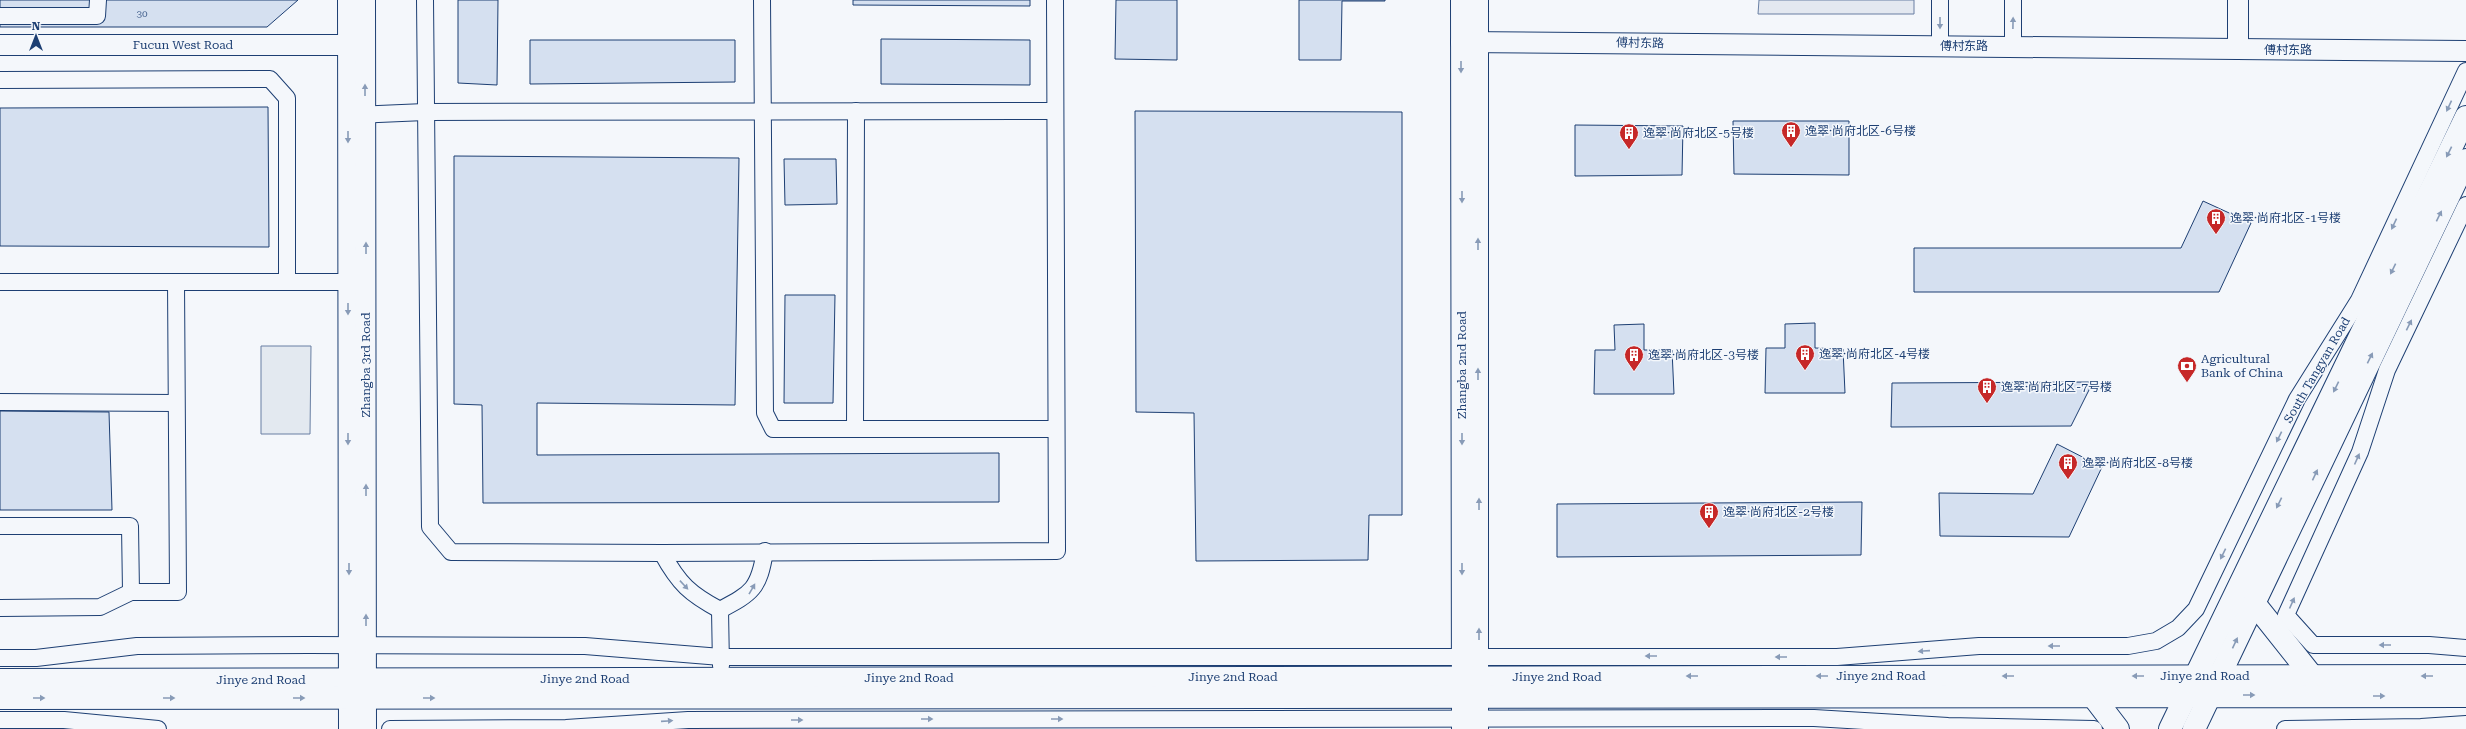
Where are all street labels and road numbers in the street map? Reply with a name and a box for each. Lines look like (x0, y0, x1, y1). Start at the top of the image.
street label: 傅村东路 (1616, 36, 1664, 50)
street label: Fucun West Road (133, 38, 234, 52)
street label: 傅村东路 (1940, 39, 1988, 53)
street label: 傅村东路 (2264, 43, 2312, 57)
street label: Zhangba 2nd Road (1455, 311, 1469, 419)
street label: Zhangba 3rd Road (359, 312, 373, 418)
street label: South Tangyan Road (2281, 314, 2353, 425)
street label: Jinye 2nd Road (1836, 669, 1926, 683)
street label: Jinye 2nd Road (2160, 669, 2250, 683)
street label: Jinye 2nd Road (1188, 670, 1278, 684)
street label: Jinye 2nd Road (1512, 670, 1602, 684)
street label: Jinye 2nd Road (864, 671, 954, 685)
street label: Jinye 2nd Road (540, 672, 630, 686)
street label: Jinye 2nd Road (216, 673, 306, 687)

